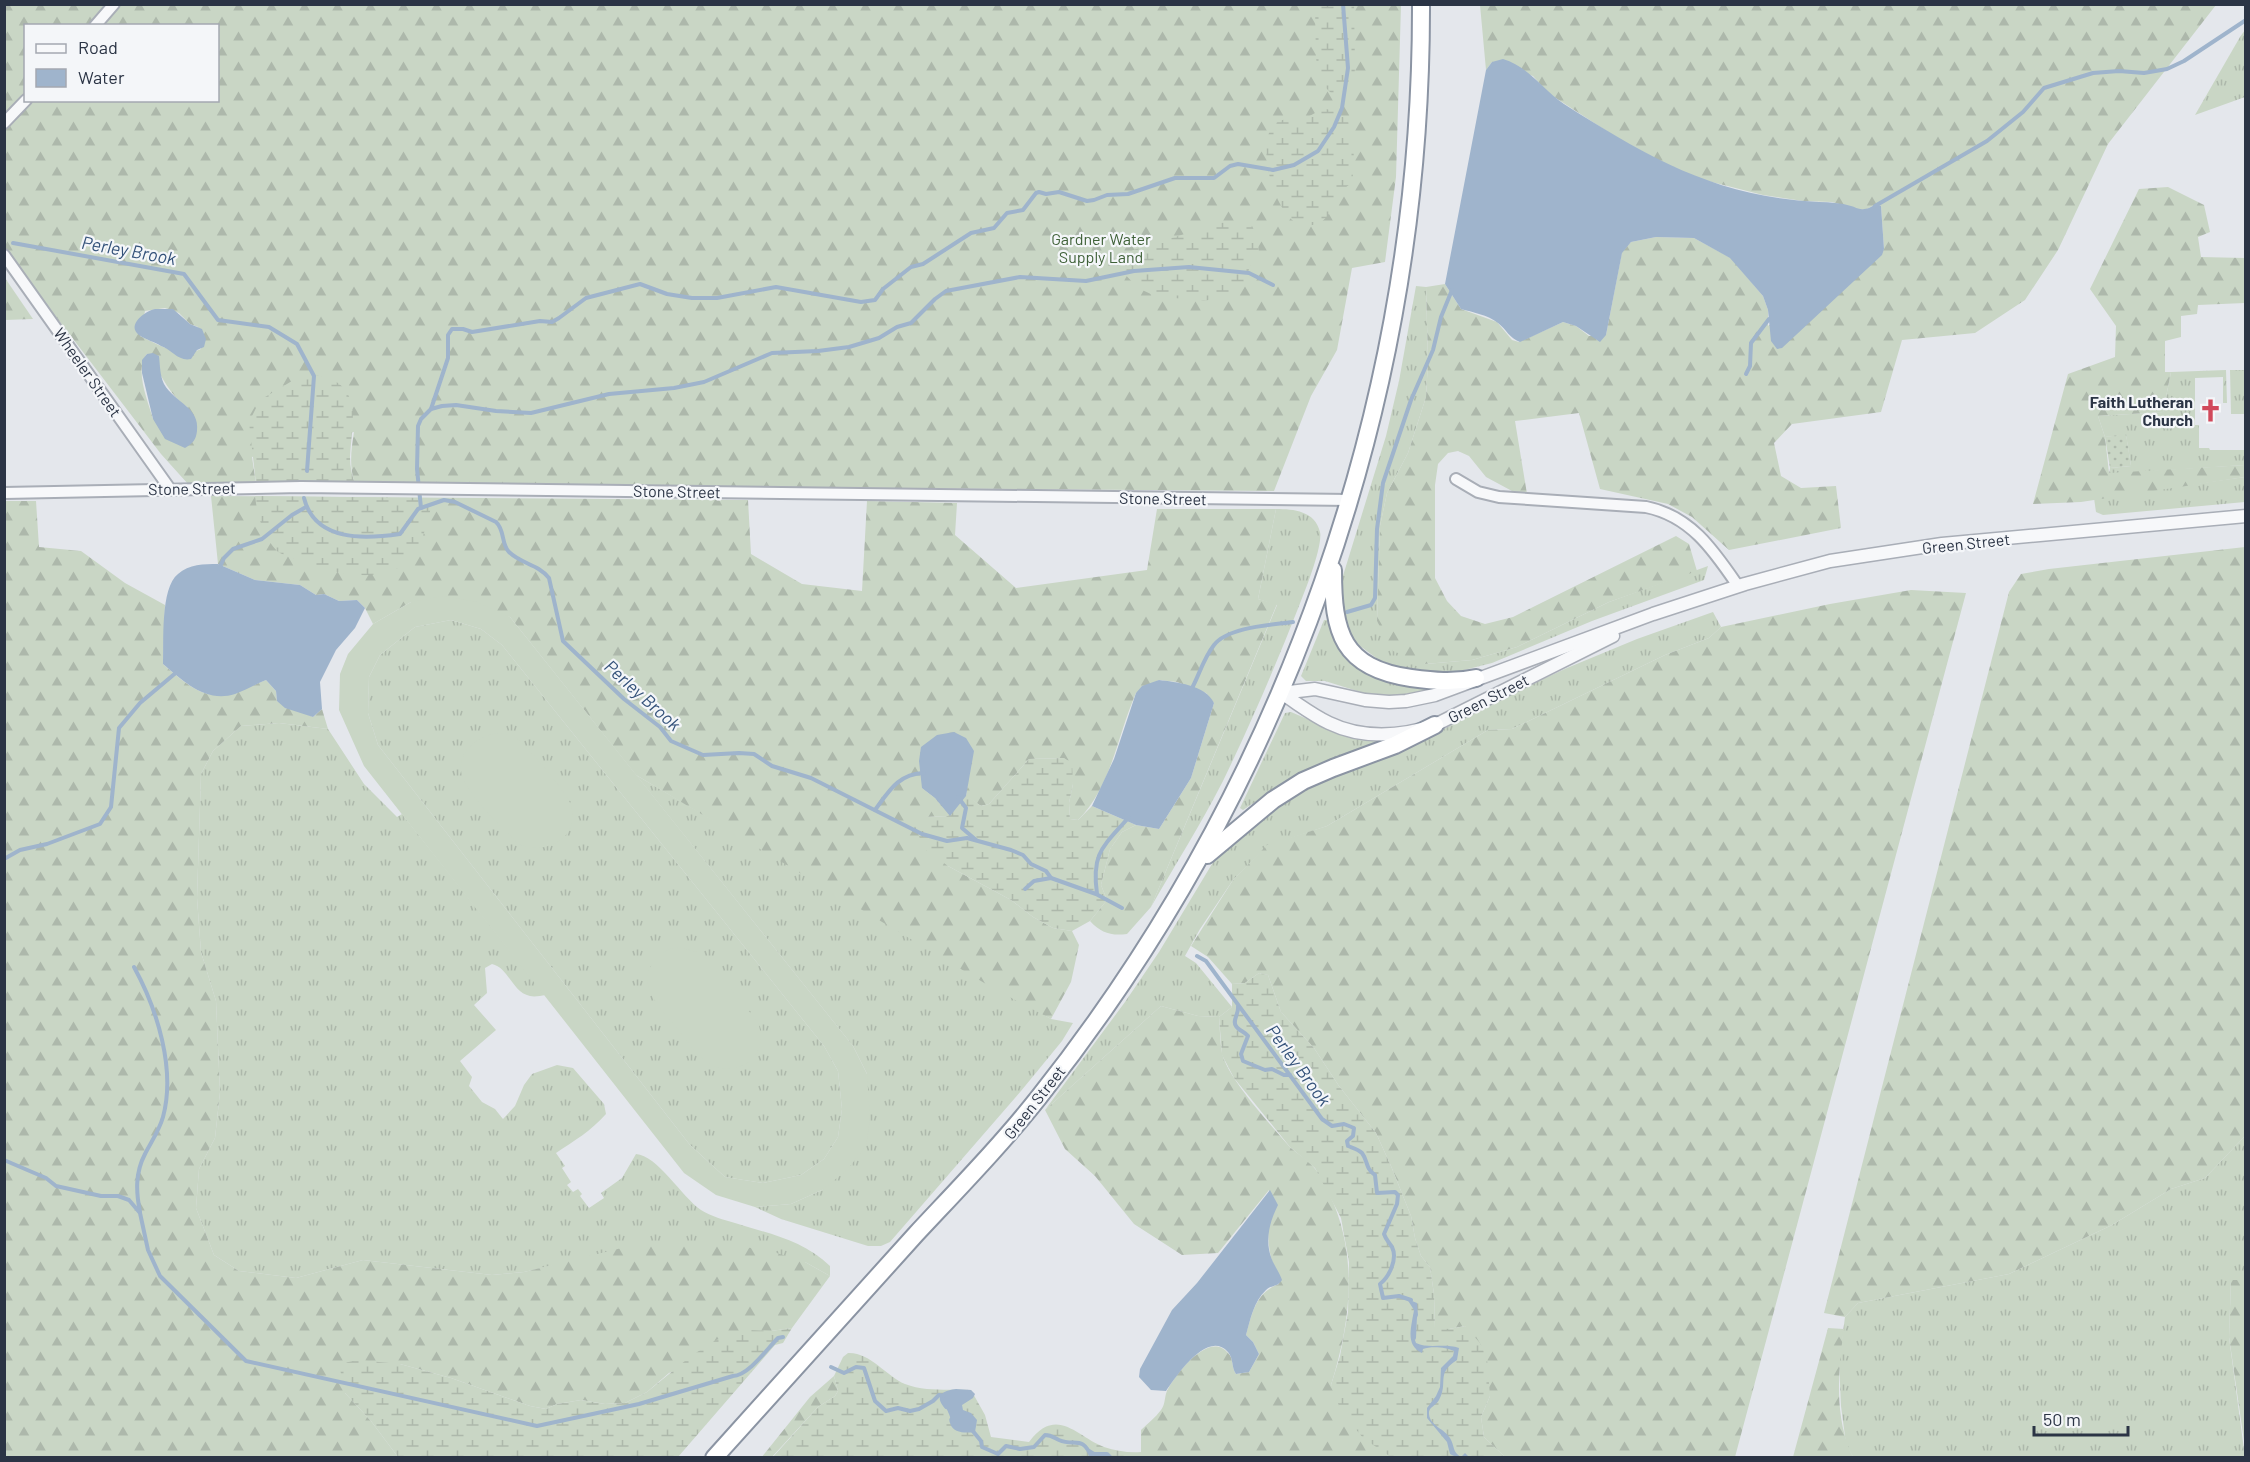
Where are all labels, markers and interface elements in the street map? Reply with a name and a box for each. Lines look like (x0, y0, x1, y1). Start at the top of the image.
legend (24, 24, 219, 102)
text: Road (78, 36, 118, 58)
text: Water (78, 66, 125, 88)
park label: Gardner Water Supply Land (1051, 229, 1151, 266)
water label: Perley Brook (80, 231, 178, 269)
street label: Wheeler Street (50, 324, 126, 420)
place label: Faith Lutheran Church (2090, 392, 2193, 429)
church icon: Faith Lutheran Church (2198, 397, 2224, 423)
street label: Stone Street (148, 478, 236, 498)
street label: Stone Street (633, 481, 721, 501)
street label: Stone Street (1119, 488, 1207, 508)
street label: Green Street (1921, 529, 2011, 557)
water label: Perley Brook (600, 655, 686, 735)
street label: Green Street (1444, 670, 1532, 726)
water label: Perley Brook (1262, 1020, 1336, 1110)
street label: Green Street (999, 1061, 1069, 1143)
scale bar (2034, 1399, 2128, 1437)
text: 50 m (2043, 1408, 2081, 1430)

